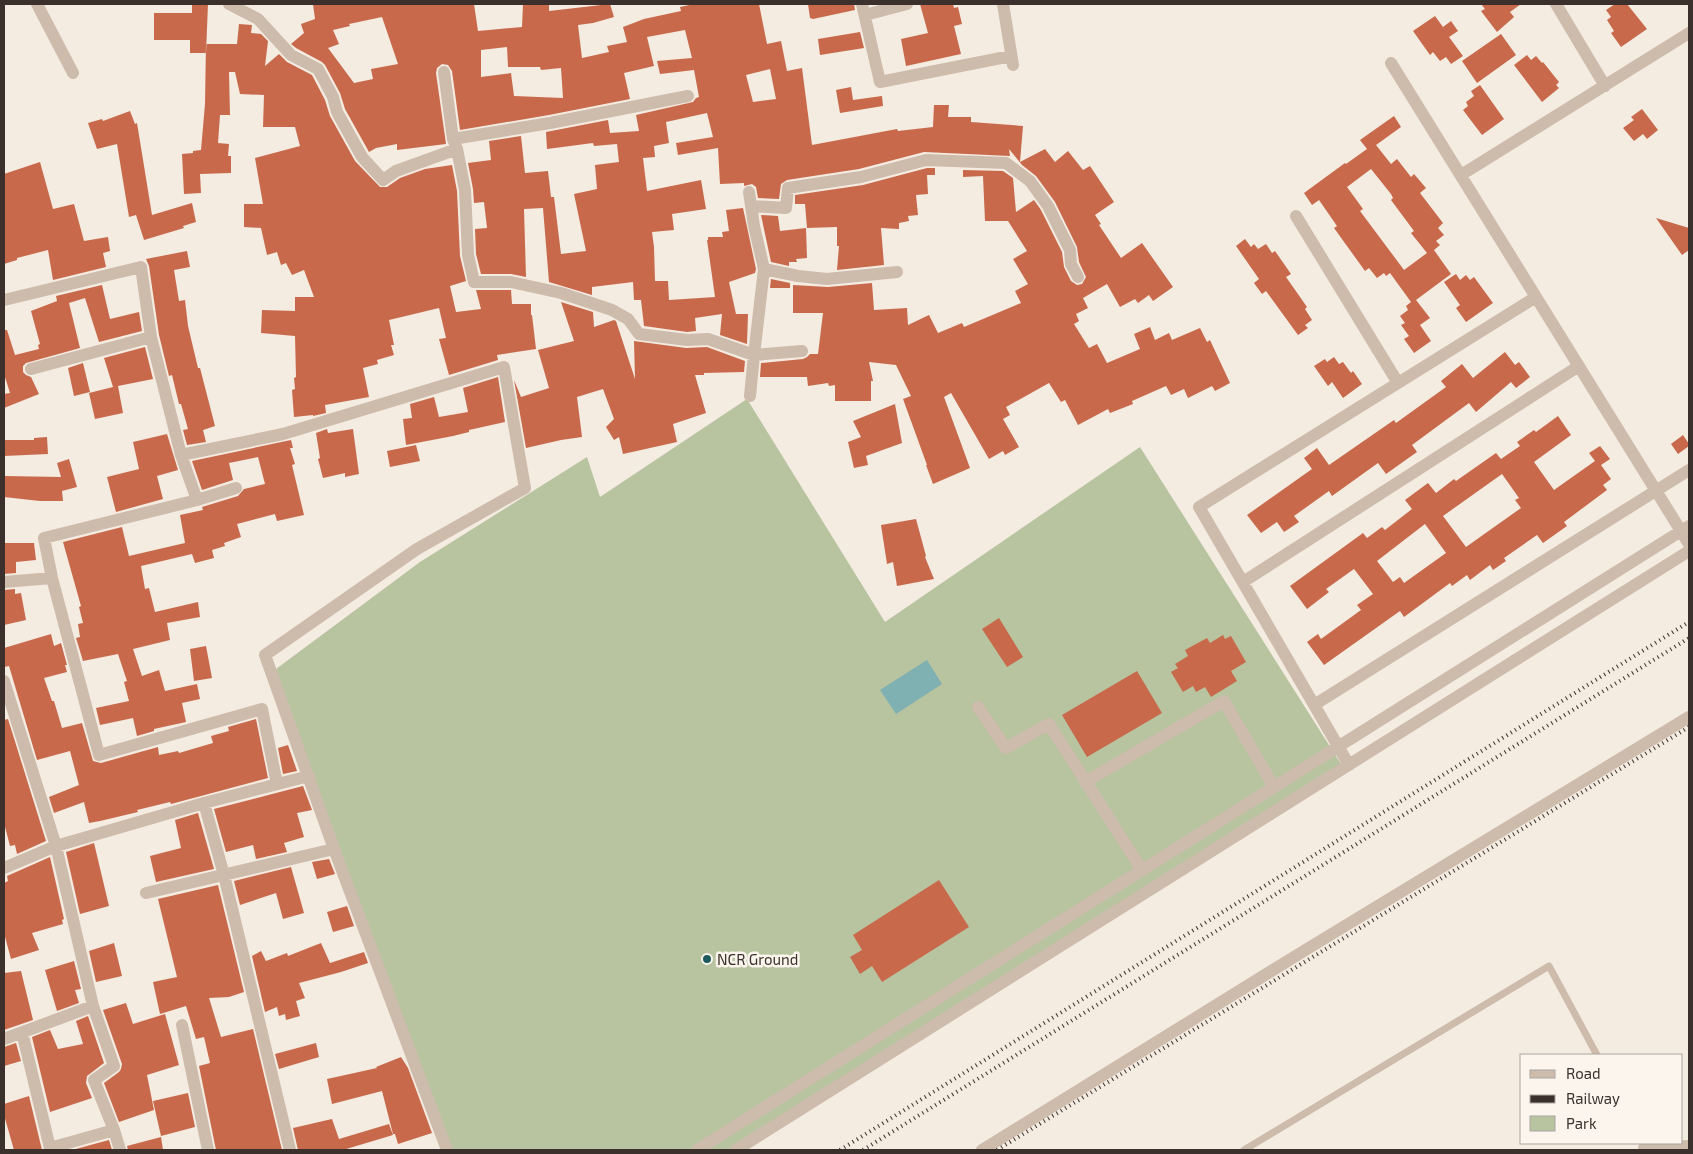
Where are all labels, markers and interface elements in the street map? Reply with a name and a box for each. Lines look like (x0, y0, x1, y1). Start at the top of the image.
place label: NCR Ground (717, 950, 798, 968)
marker: NCR Ground (701, 953, 713, 965)
legend (1520, 1054, 1683, 1144)
text: Road (1566, 1064, 1601, 1082)
text: Railway (1566, 1089, 1620, 1107)
text: Park (1566, 1114, 1597, 1132)

